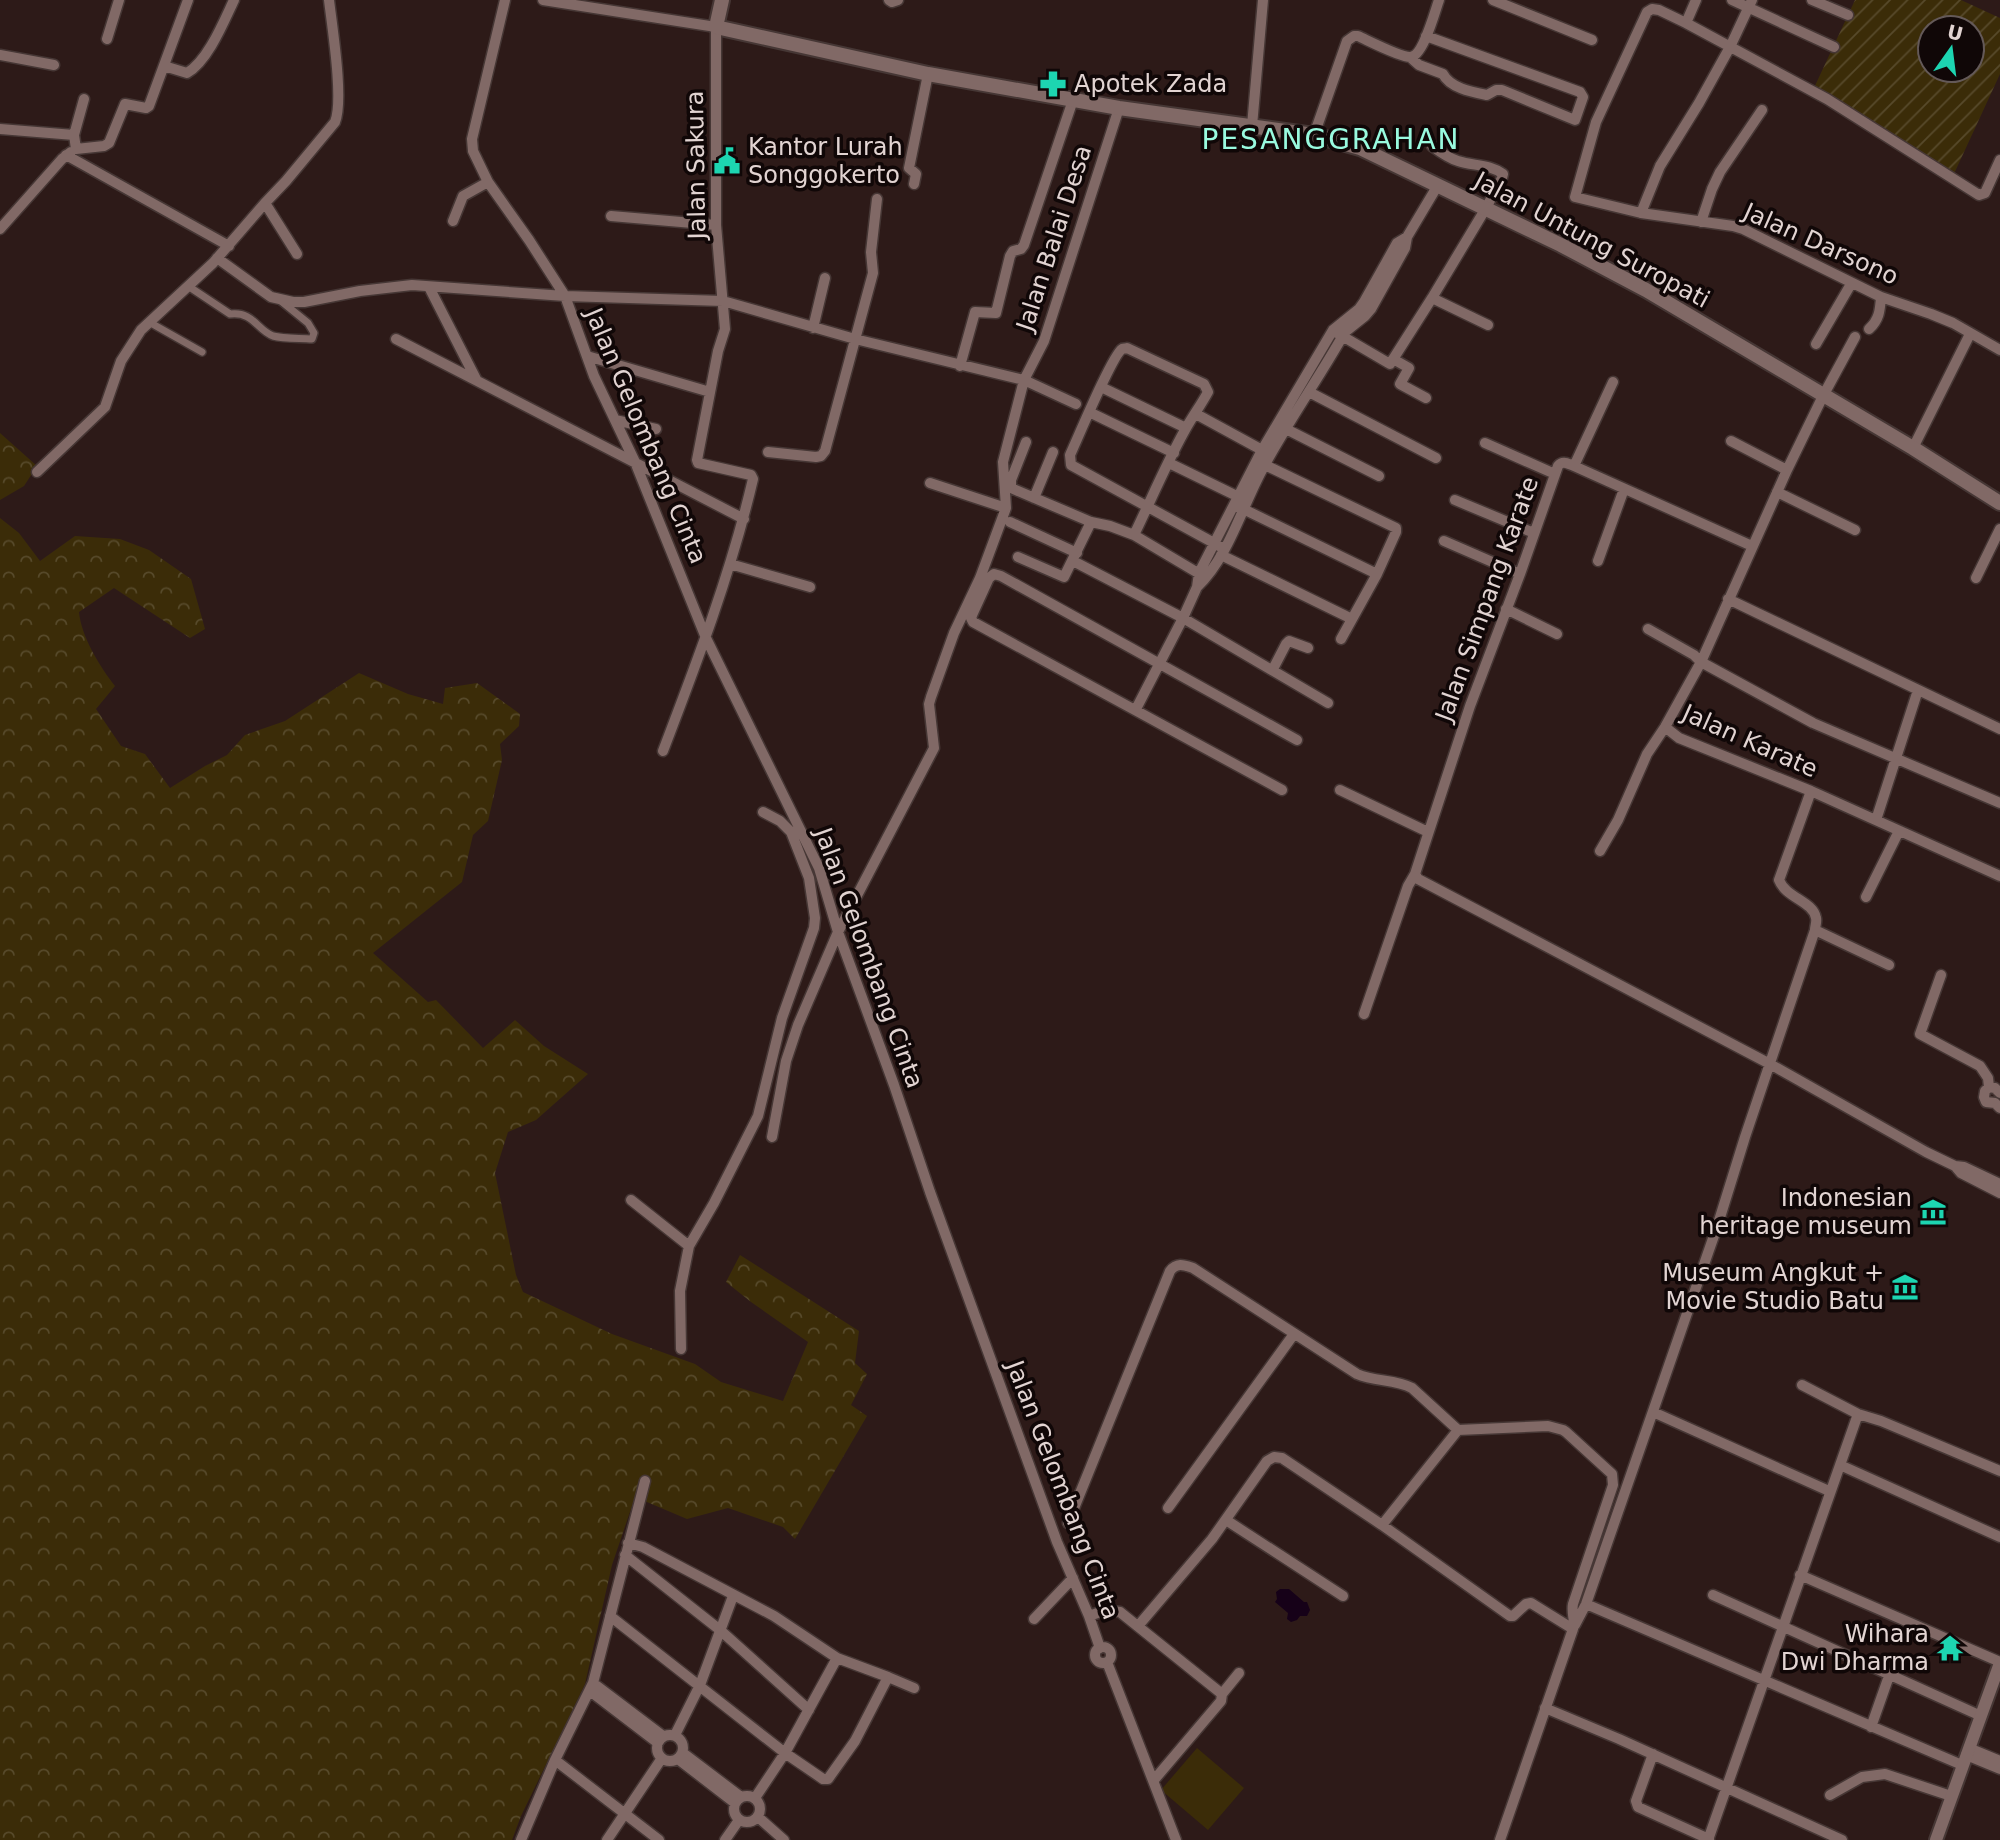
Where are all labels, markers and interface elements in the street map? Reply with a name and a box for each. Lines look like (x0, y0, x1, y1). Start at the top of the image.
north arrow (1916, 14, 1986, 84)
text: U (1945, 20, 1965, 45)
pharmacy icon: Apotek Zada (1038, 69, 1068, 99)
place label: Apotek Zada (1074, 70, 1227, 98)
street label: Jalan Sakura (681, 90, 711, 242)
district label: PESANGGRAHAN (1202, 123, 1461, 156)
place label: Kantor Lurah Songgokerto (748, 133, 903, 189)
street label: Jalan Balai Desa (1010, 142, 1097, 336)
public building icon: Kantor Lurah Songgokerto (712, 146, 742, 176)
street label: Jalan Untung Suropati (1468, 165, 1714, 314)
street label: Jalan Darsono (1738, 197, 1903, 291)
street label: Jalan Gelombang Cinta (579, 302, 713, 568)
street label: Jalan Simpang Karate (1429, 473, 1544, 727)
street label: Jalan Karate (1676, 698, 1822, 783)
street label: Jalan Gelombang Cinta (808, 822, 929, 1092)
place label: Indonesian heritage museum (1699, 1184, 1912, 1240)
museum icon: Indonesian heritage museum (1918, 1197, 1948, 1227)
place label: Museum Angkut + Movie Studio Batu (1662, 1259, 1884, 1315)
museum icon: Museum Angkut + Movie Studio Batu (1890, 1272, 1920, 1302)
street label: Jalan Gelombang Cinta (1000, 1355, 1125, 1623)
place label: Wihara Dwi Dharma (1781, 1620, 1929, 1676)
temple icon: Wihara Dwi Dharma (1935, 1633, 1965, 1663)

